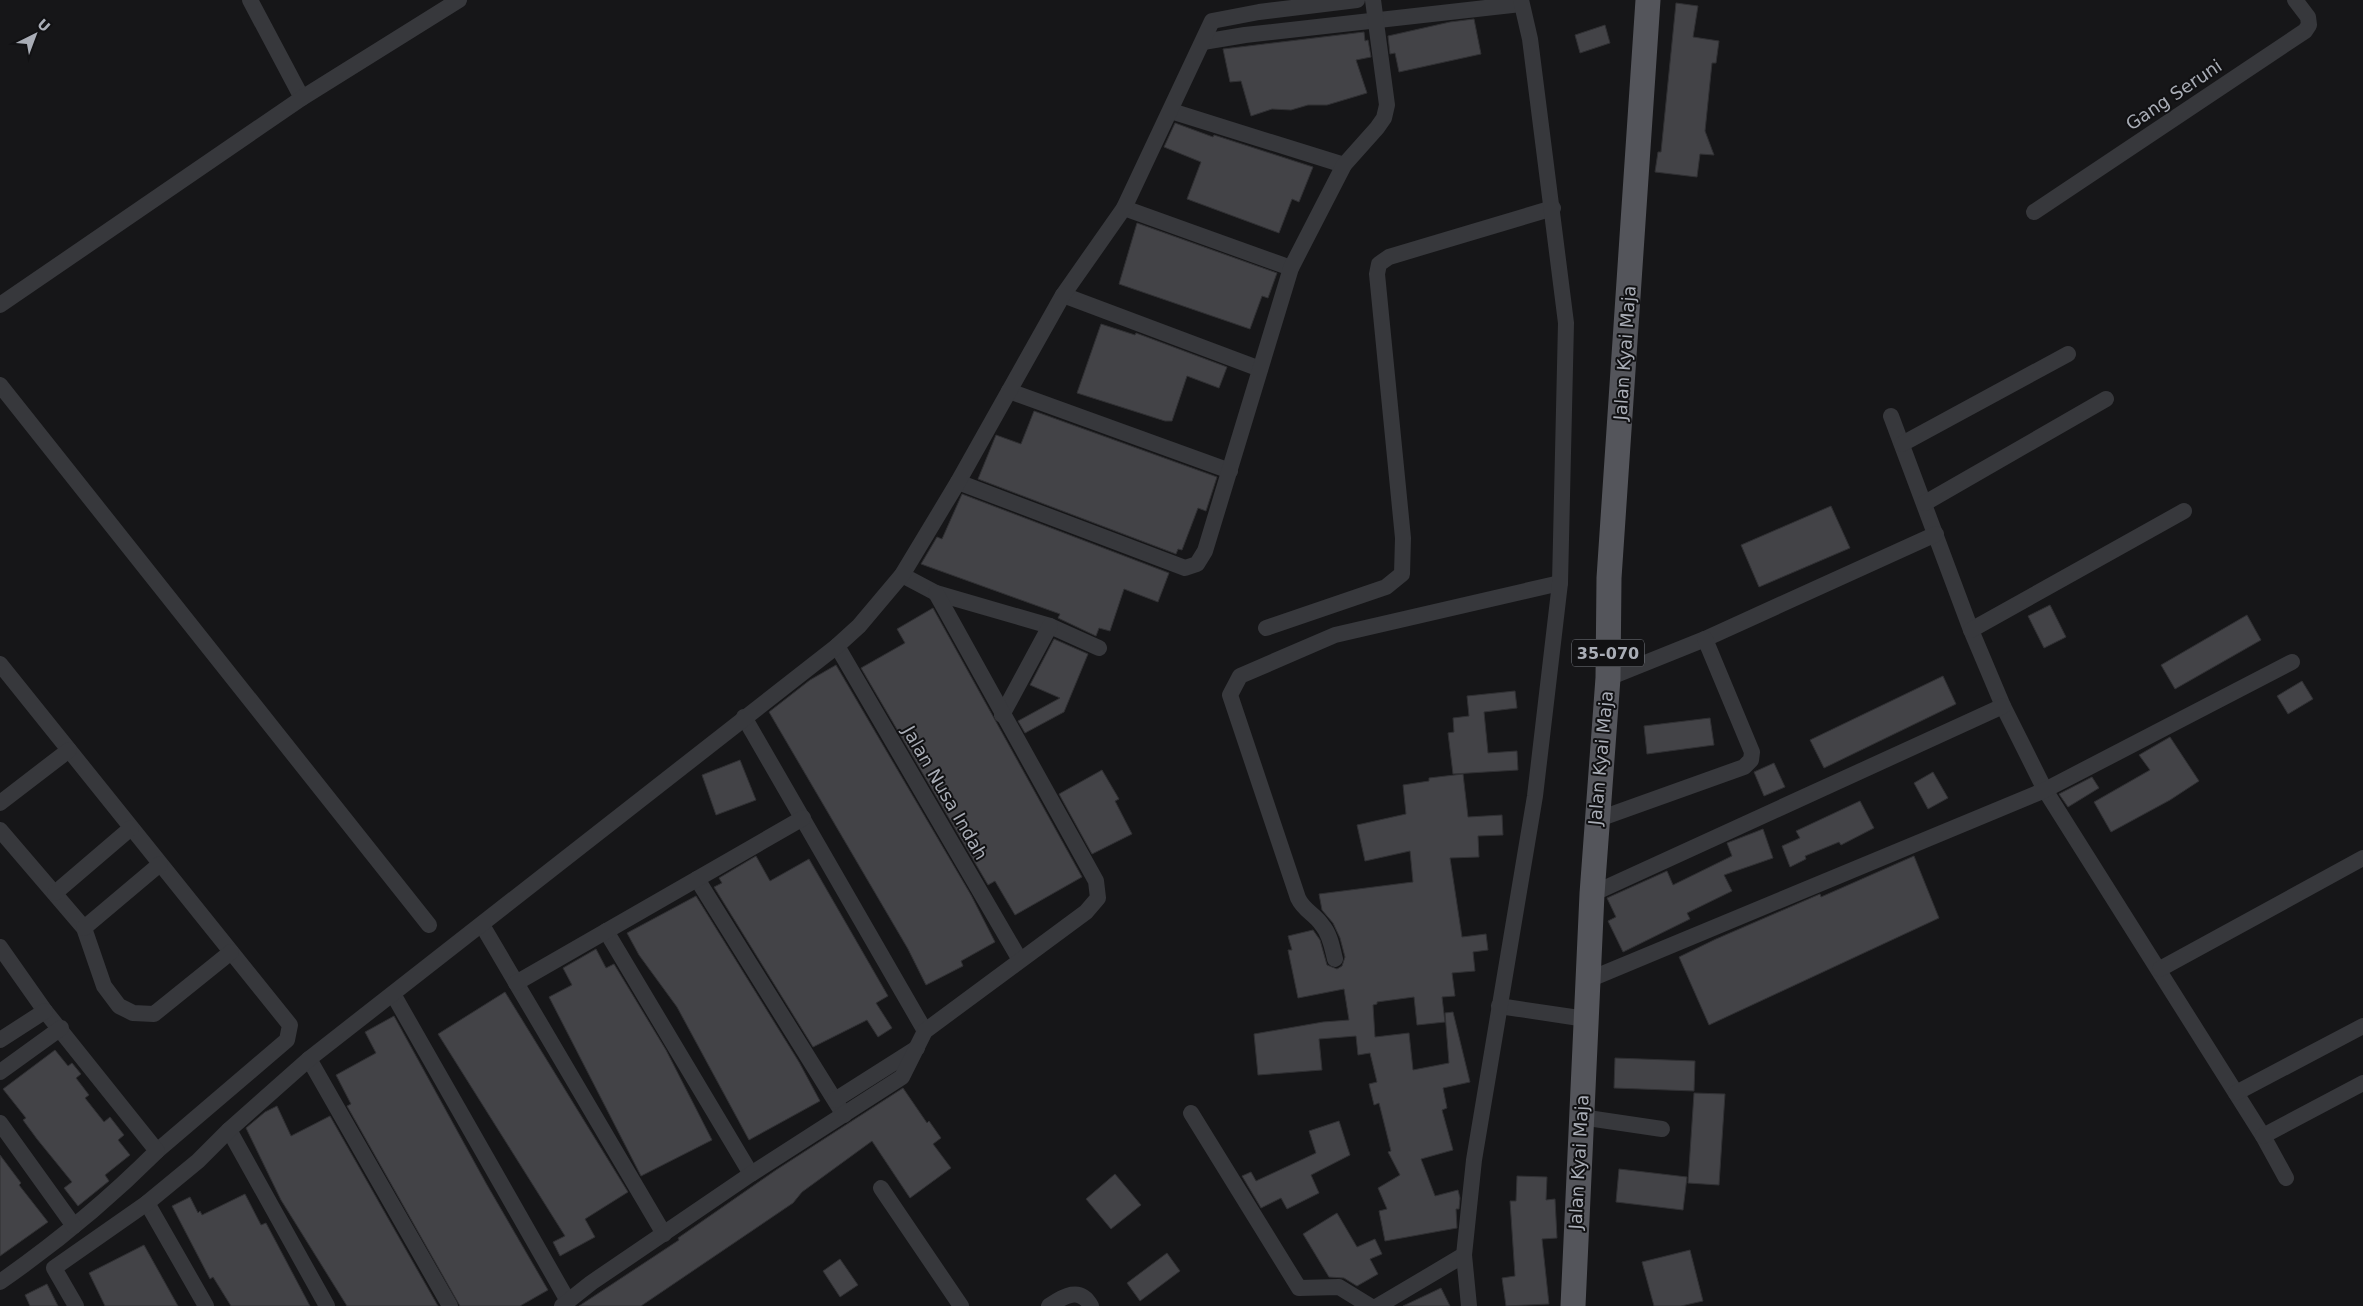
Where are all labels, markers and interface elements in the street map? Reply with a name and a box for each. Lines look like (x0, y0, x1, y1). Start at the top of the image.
north arrow (10, 10, 60, 60)
text: U (34, 16, 53, 35)
street label: Gang Seruni (2122, 55, 2226, 134)
street label: Jalan Kyai Maja (1609, 285, 1640, 422)
road number: 35-070 (1572, 640, 1644, 666)
street label: Jalan Kyai Maja (1584, 690, 1617, 827)
street label: Jalan Nusa Indah (898, 721, 992, 863)
street label: Jalan Kyai Maja (1564, 1094, 1593, 1231)

